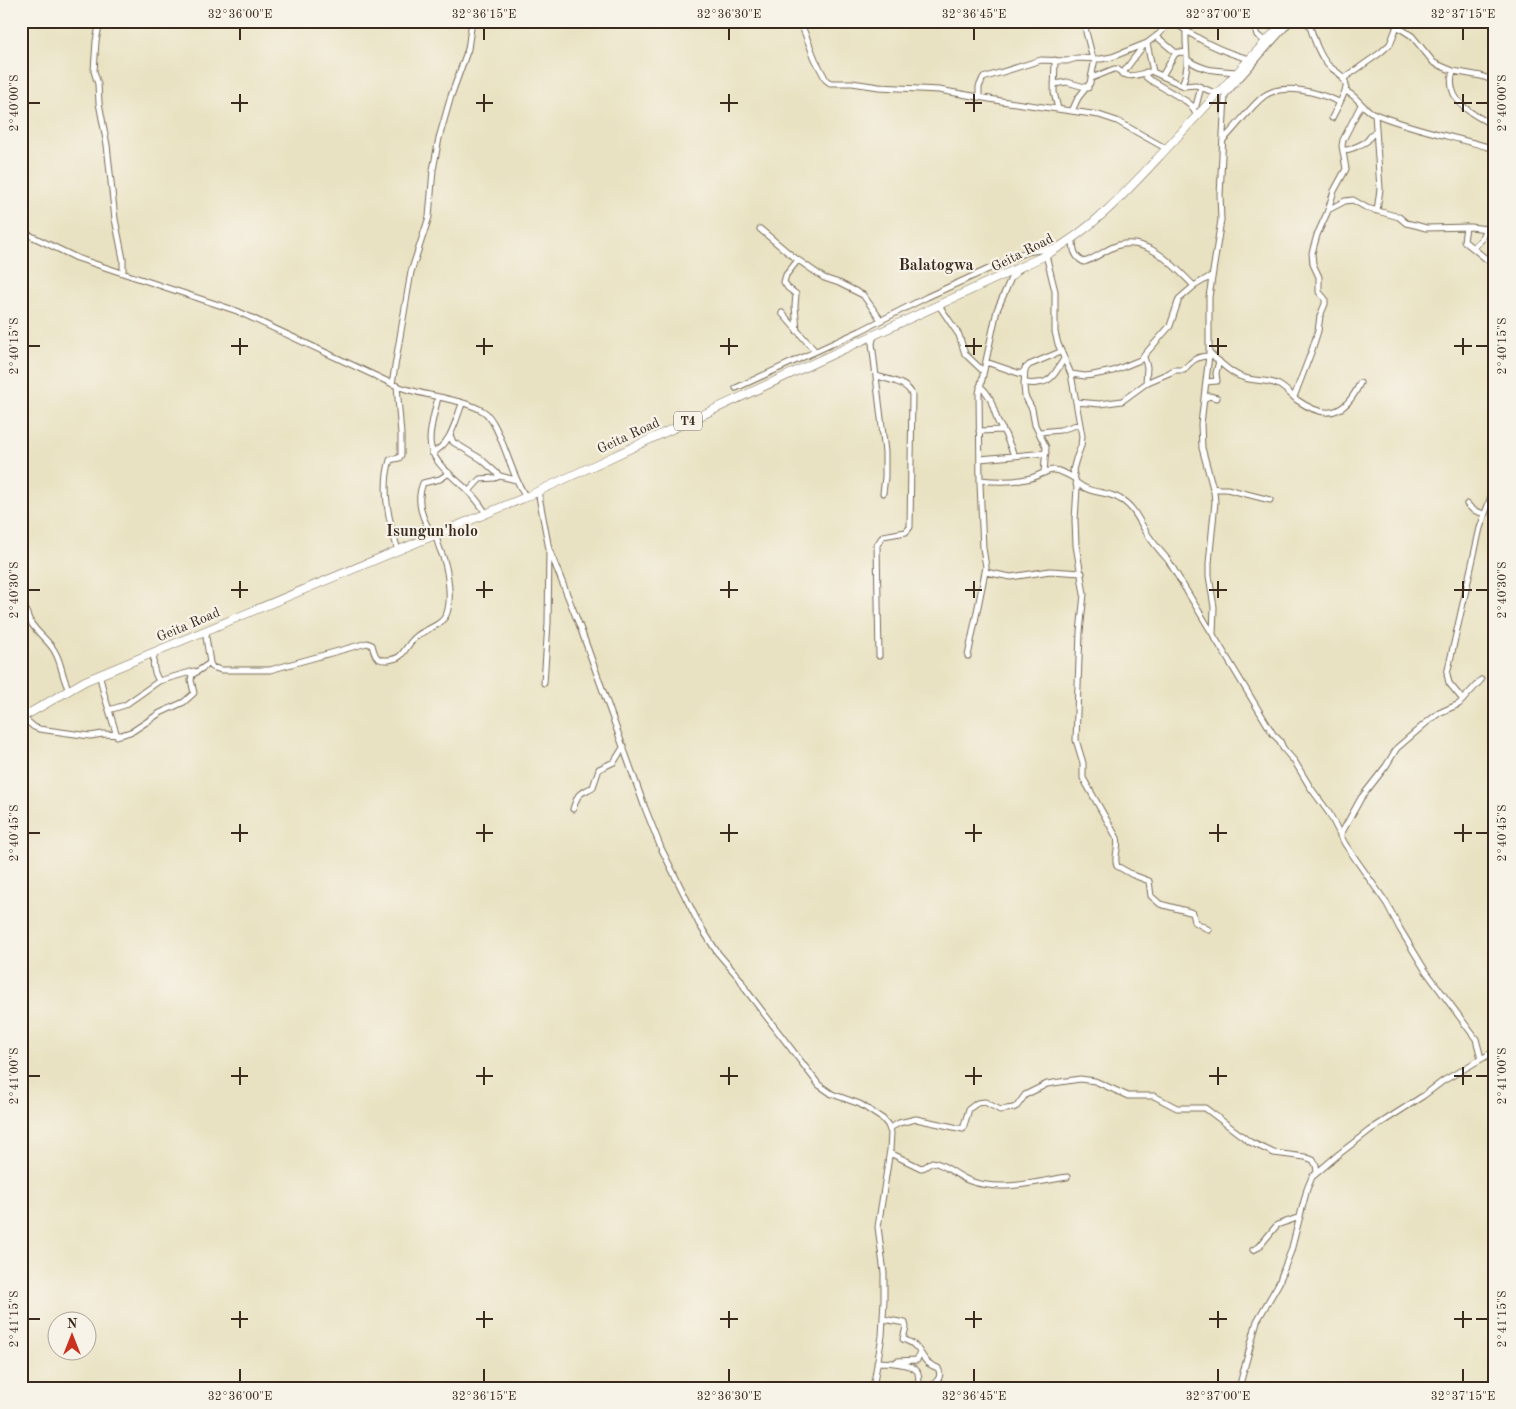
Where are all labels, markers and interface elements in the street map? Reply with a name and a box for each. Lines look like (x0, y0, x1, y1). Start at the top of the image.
text: 32°36'15"E (452, 8, 516, 21)
text: 32°36'45"E (942, 8, 1006, 21)
text: 32°37'15"E (1431, 8, 1495, 21)
text: 32°36'00"E (208, 9, 272, 21)
text: 32°36'30"E (697, 9, 761, 21)
text: 32°37'00"E (1186, 9, 1250, 21)
text: 2°40'00"S (9, 75, 21, 131)
text: 2°40'00"S (1497, 75, 1509, 131)
street label: Geita Road (989, 231, 1056, 274)
district label: Balatogwa (898, 258, 974, 274)
text: 2°40'15"S (8, 318, 21, 374)
text: 2°40'15"S (1496, 318, 1509, 374)
road number: T4 (674, 412, 702, 431)
street label: Geita Road (595, 415, 662, 456)
district label: Isungun'holo (386, 524, 478, 540)
text: 2°40'30"S (9, 562, 21, 618)
text: 2°40'30"S (1497, 562, 1509, 618)
street label: Geita Road (155, 605, 222, 644)
text: 2°40'45"S (8, 805, 21, 861)
text: 2°40'45"S (1496, 805, 1509, 861)
text: 2°41'00"S (9, 1048, 21, 1104)
text: 2°41'00"S (1497, 1048, 1509, 1104)
text: 2°41'15"S (8, 1291, 21, 1347)
text: 2°41'15"S (1496, 1291, 1509, 1347)
north arrow (48, 1312, 98, 1362)
text: N (67, 1317, 78, 1331)
text: 32°36'15"E (452, 1390, 516, 1403)
text: 32°36'45"E (942, 1390, 1006, 1403)
text: 32°37'15"E (1431, 1390, 1495, 1403)
text: 32°36'00"E (208, 1391, 272, 1403)
text: 32°36'30"E (697, 1391, 761, 1403)
text: 32°37'00"E (1186, 1391, 1250, 1403)

